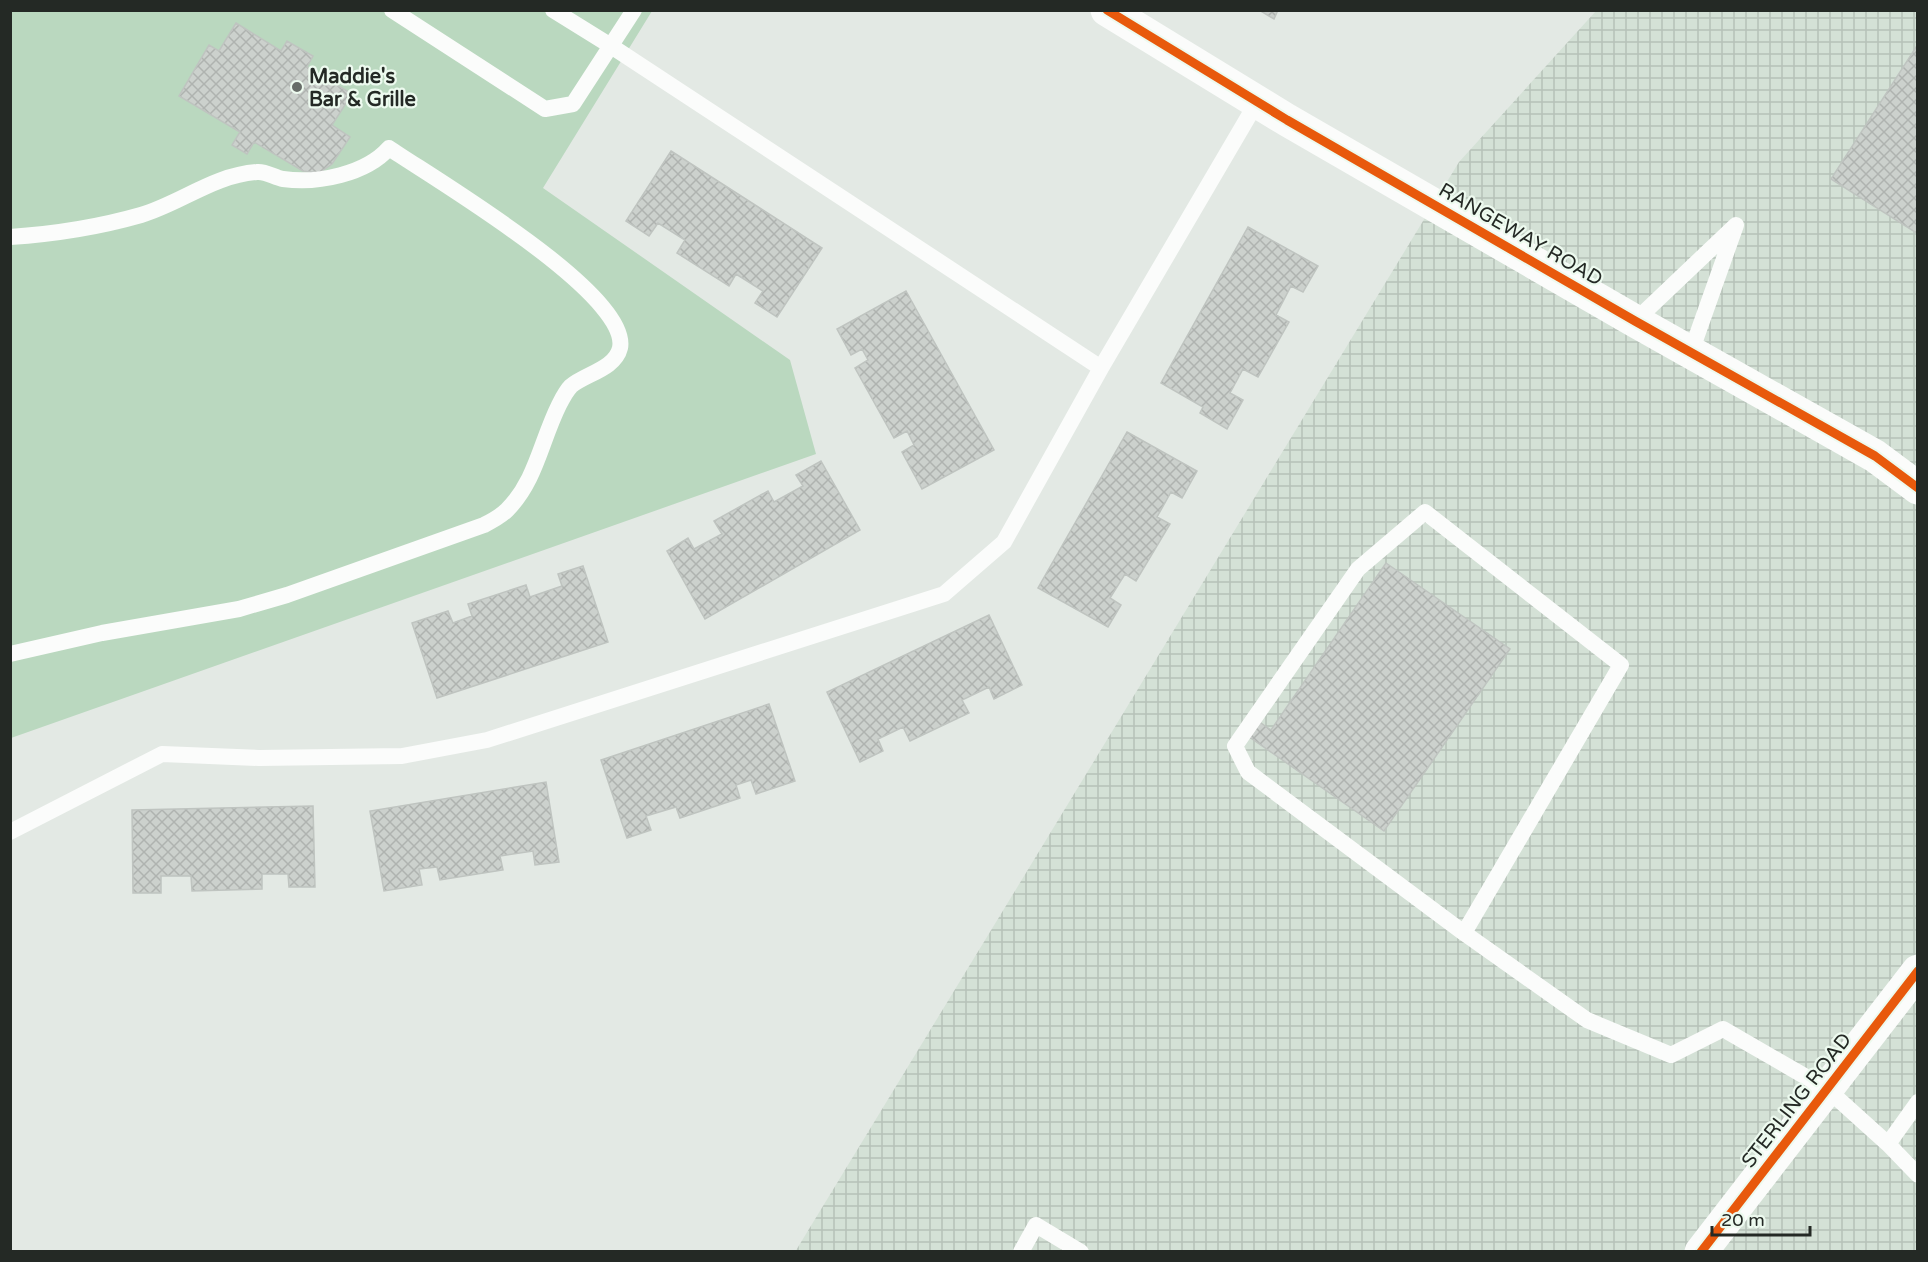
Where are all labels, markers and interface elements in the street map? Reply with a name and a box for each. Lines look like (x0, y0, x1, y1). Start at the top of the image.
place label: Maddie's Bar & Grille (309, 65, 416, 112)
marker: Maddie's Bar & Grille (290, 80, 304, 94)
street label: RANGEWAY ROAD (1434, 178, 1607, 292)
street label: STERLING ROAD (1737, 1028, 1857, 1173)
scale bar (1712, 1199, 1810, 1237)
text: 20 m (1721, 1209, 1765, 1231)

